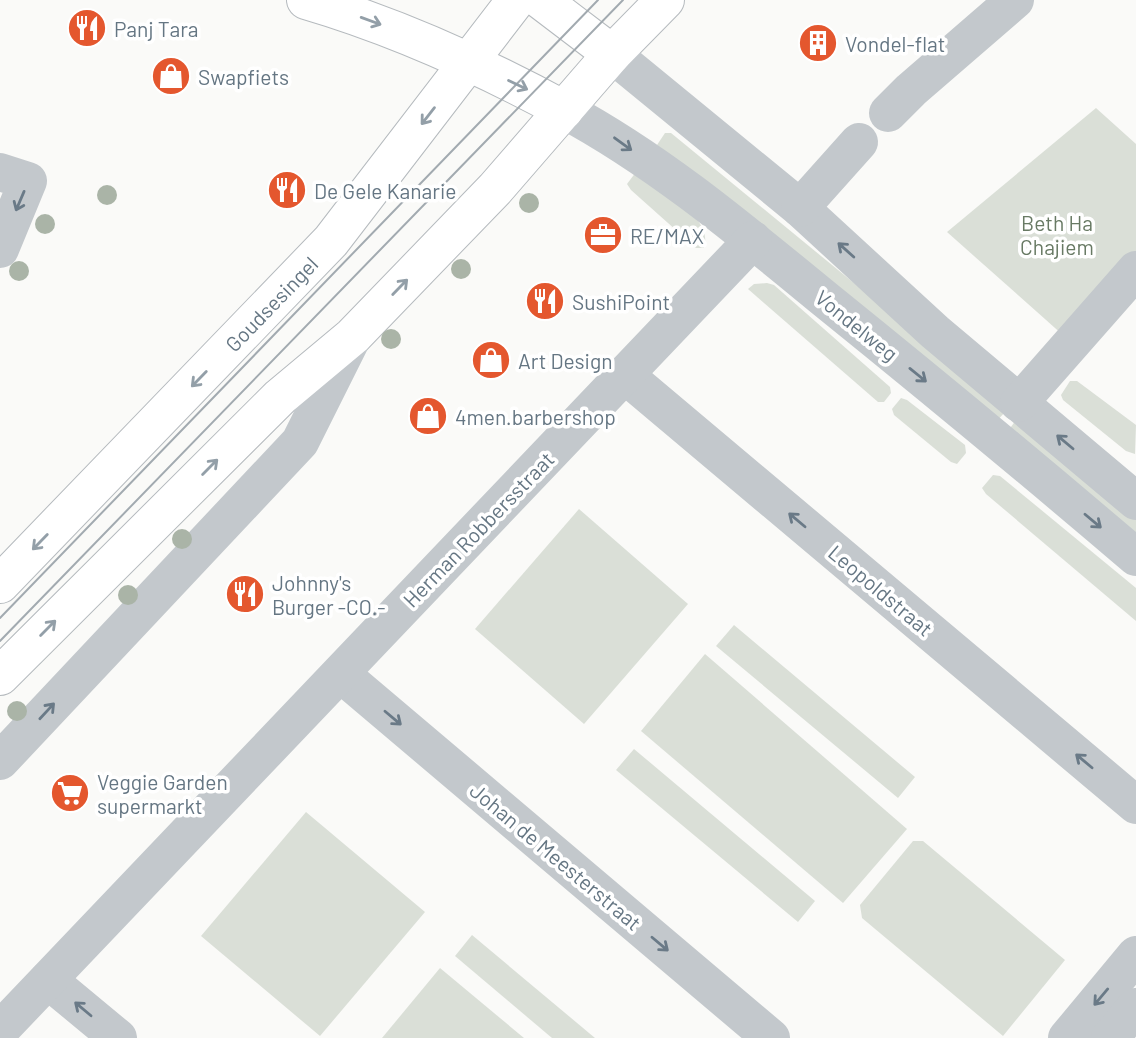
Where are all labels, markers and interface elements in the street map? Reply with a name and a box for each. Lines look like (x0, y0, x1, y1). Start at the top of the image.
restaurant icon: Panj Tara (66, 7, 108, 49)
place label: Panj Tara (114, 16, 198, 41)
one-way arrow (360, 16, 382, 28)
building icon: Vondel-flat (797, 22, 839, 64)
place label: Vondel-flat (845, 31, 945, 56)
shop icon: Swapfiets (150, 55, 192, 97)
place label: Swapfiets (198, 64, 289, 89)
one-way arrow (507, 79, 527, 93)
one-way arrow (420, 106, 436, 124)
one-way arrow (613, 137, 632, 152)
restaurant icon: De Gele Kanarie (266, 169, 308, 211)
place label: De Gele Kanarie (314, 178, 456, 203)
one-way arrow (13, 190, 26, 212)
park label: Beth Ha Chajiem (1020, 210, 1094, 259)
office icon: RE/MAX (582, 214, 624, 256)
place label: RE/MAX (630, 223, 704, 248)
one-way arrow (838, 242, 856, 258)
street label: Goudsesingel (219, 251, 322, 356)
one-way arrow (392, 279, 409, 296)
restaurant icon: SushiPoint (524, 280, 566, 322)
street label: Vondelweg (811, 284, 903, 366)
place label: SushiPoint (572, 289, 670, 314)
shop icon: Art Design (470, 339, 512, 381)
place label: Art Design (518, 348, 613, 373)
one-way arrow (909, 367, 927, 382)
one-way arrow (190, 370, 207, 387)
shop icon: 4men.barbershop (407, 395, 449, 437)
place label: 4men.barbershop (455, 404, 616, 429)
one-way arrow (1056, 434, 1074, 450)
street label: Herman Robbersstraat (397, 446, 559, 612)
one-way arrow (201, 459, 218, 476)
one-way arrow (789, 512, 807, 528)
one-way arrow (1084, 512, 1102, 528)
one-way arrow (32, 534, 49, 551)
street label: Leopoldstraat (824, 539, 938, 641)
place label: Johnny's Burger -CO.- (272, 570, 385, 619)
restaurant icon: Johnny's Burger -CO.- (224, 573, 266, 615)
one-way arrow (40, 620, 57, 637)
one-way arrow (38, 703, 55, 720)
one-way arrow (383, 710, 401, 726)
one-way arrow (1075, 753, 1093, 769)
place label: Veggie Garden supermarkt (97, 769, 228, 818)
supermarket icon: Veggie Garden supermarkt (49, 772, 91, 814)
street label: Johan de Meesterstraat (465, 777, 647, 935)
one-way arrow (650, 936, 668, 952)
one-way arrow (1094, 987, 1109, 1005)
one-way arrow (75, 1001, 93, 1017)

